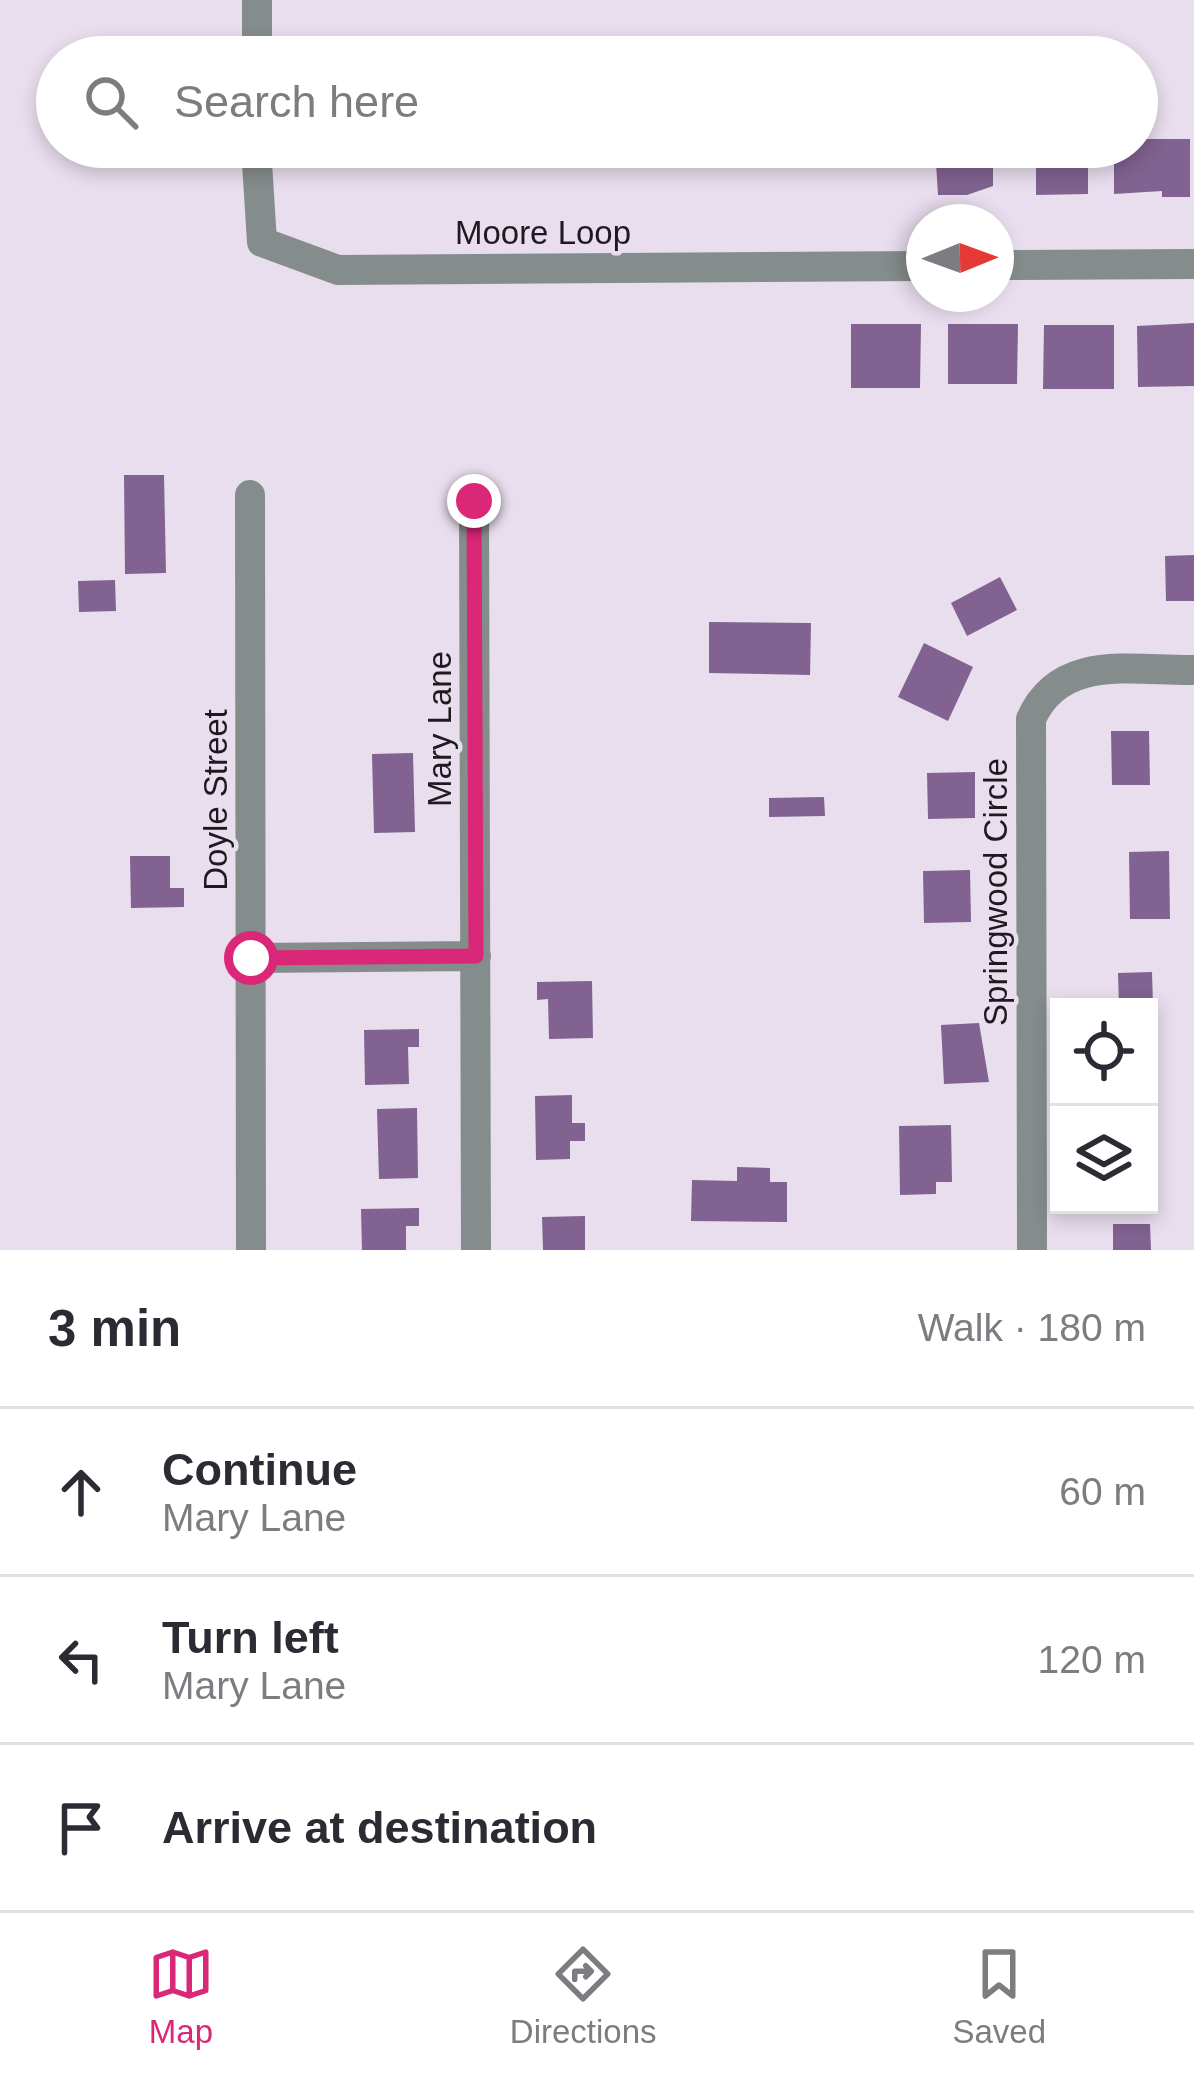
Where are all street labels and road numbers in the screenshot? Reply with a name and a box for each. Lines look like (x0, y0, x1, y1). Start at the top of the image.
street label: Moore Loop (455, 214, 631, 251)
street label: Mary Lane (421, 651, 458, 807)
street label: Doyle Street (197, 709, 234, 891)
street label: Springwood Circle (977, 758, 1014, 1026)

